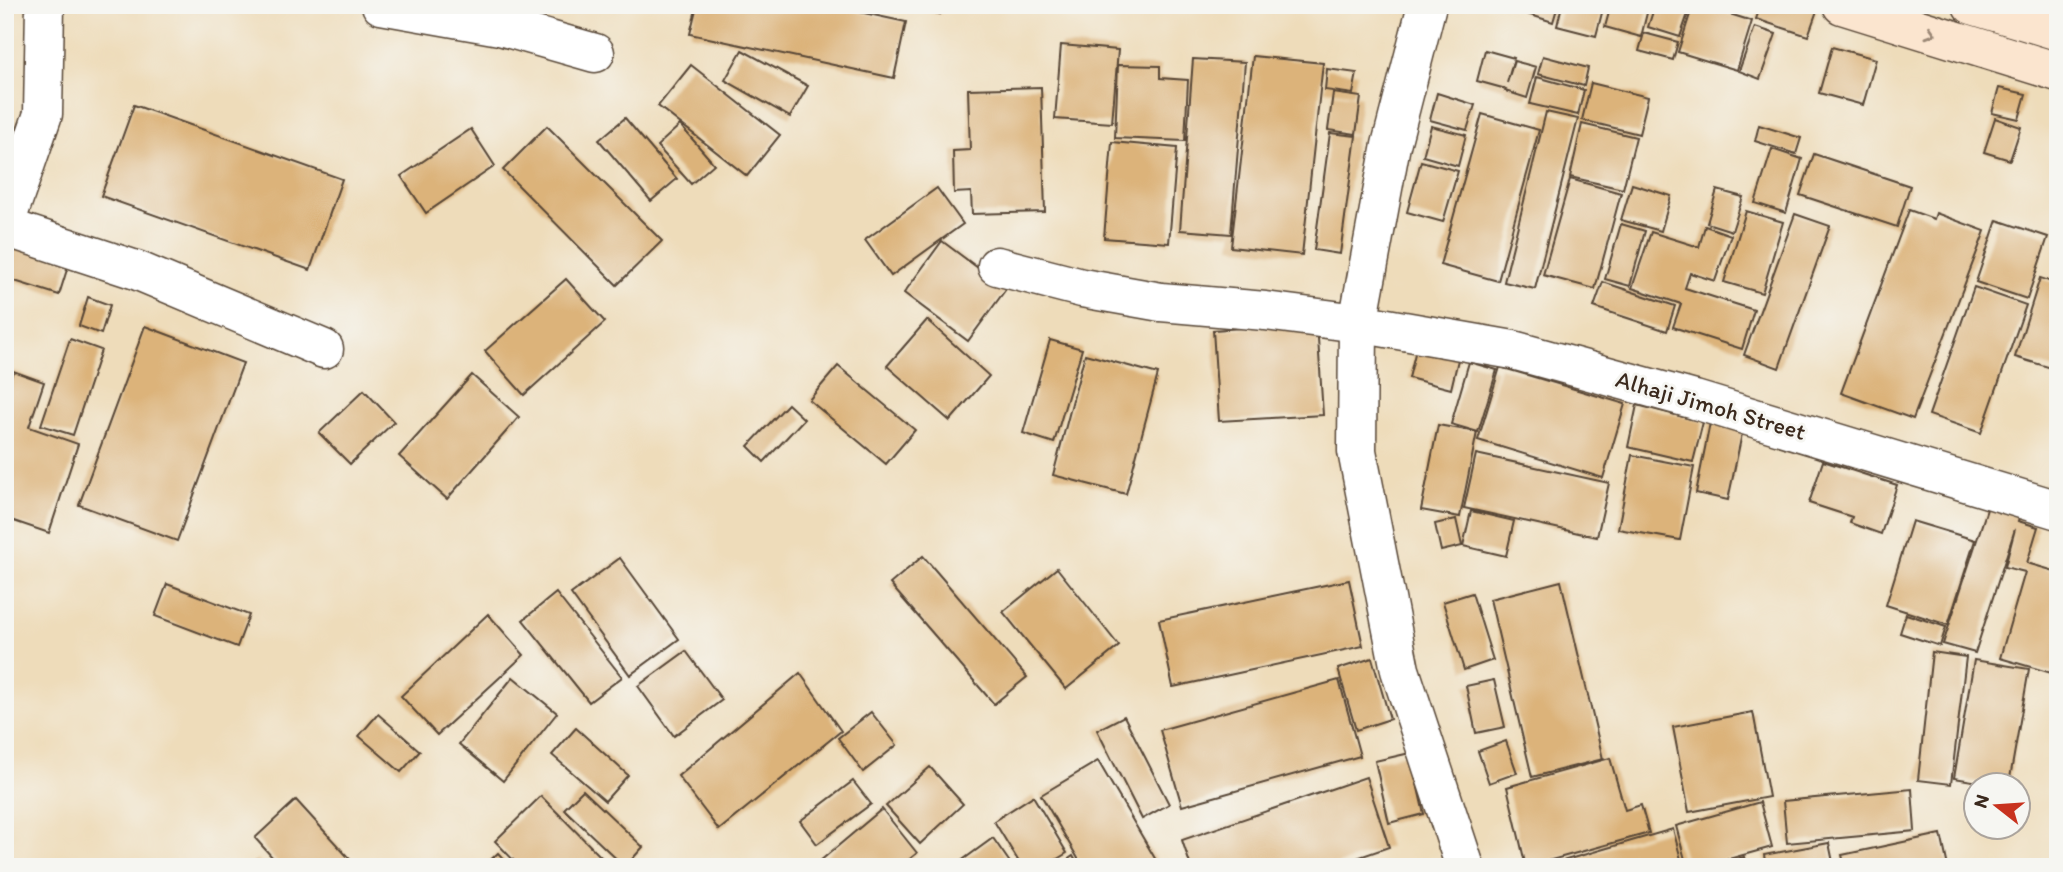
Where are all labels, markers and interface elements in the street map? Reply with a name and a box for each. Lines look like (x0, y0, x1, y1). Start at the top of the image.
one-way arrow (1925, 24, 1937, 39)
street label: Alhaji Jimoh Street (1613, 364, 1809, 446)
north arrow (1962, 770, 2032, 840)
text: N (1968, 792, 1994, 811)

